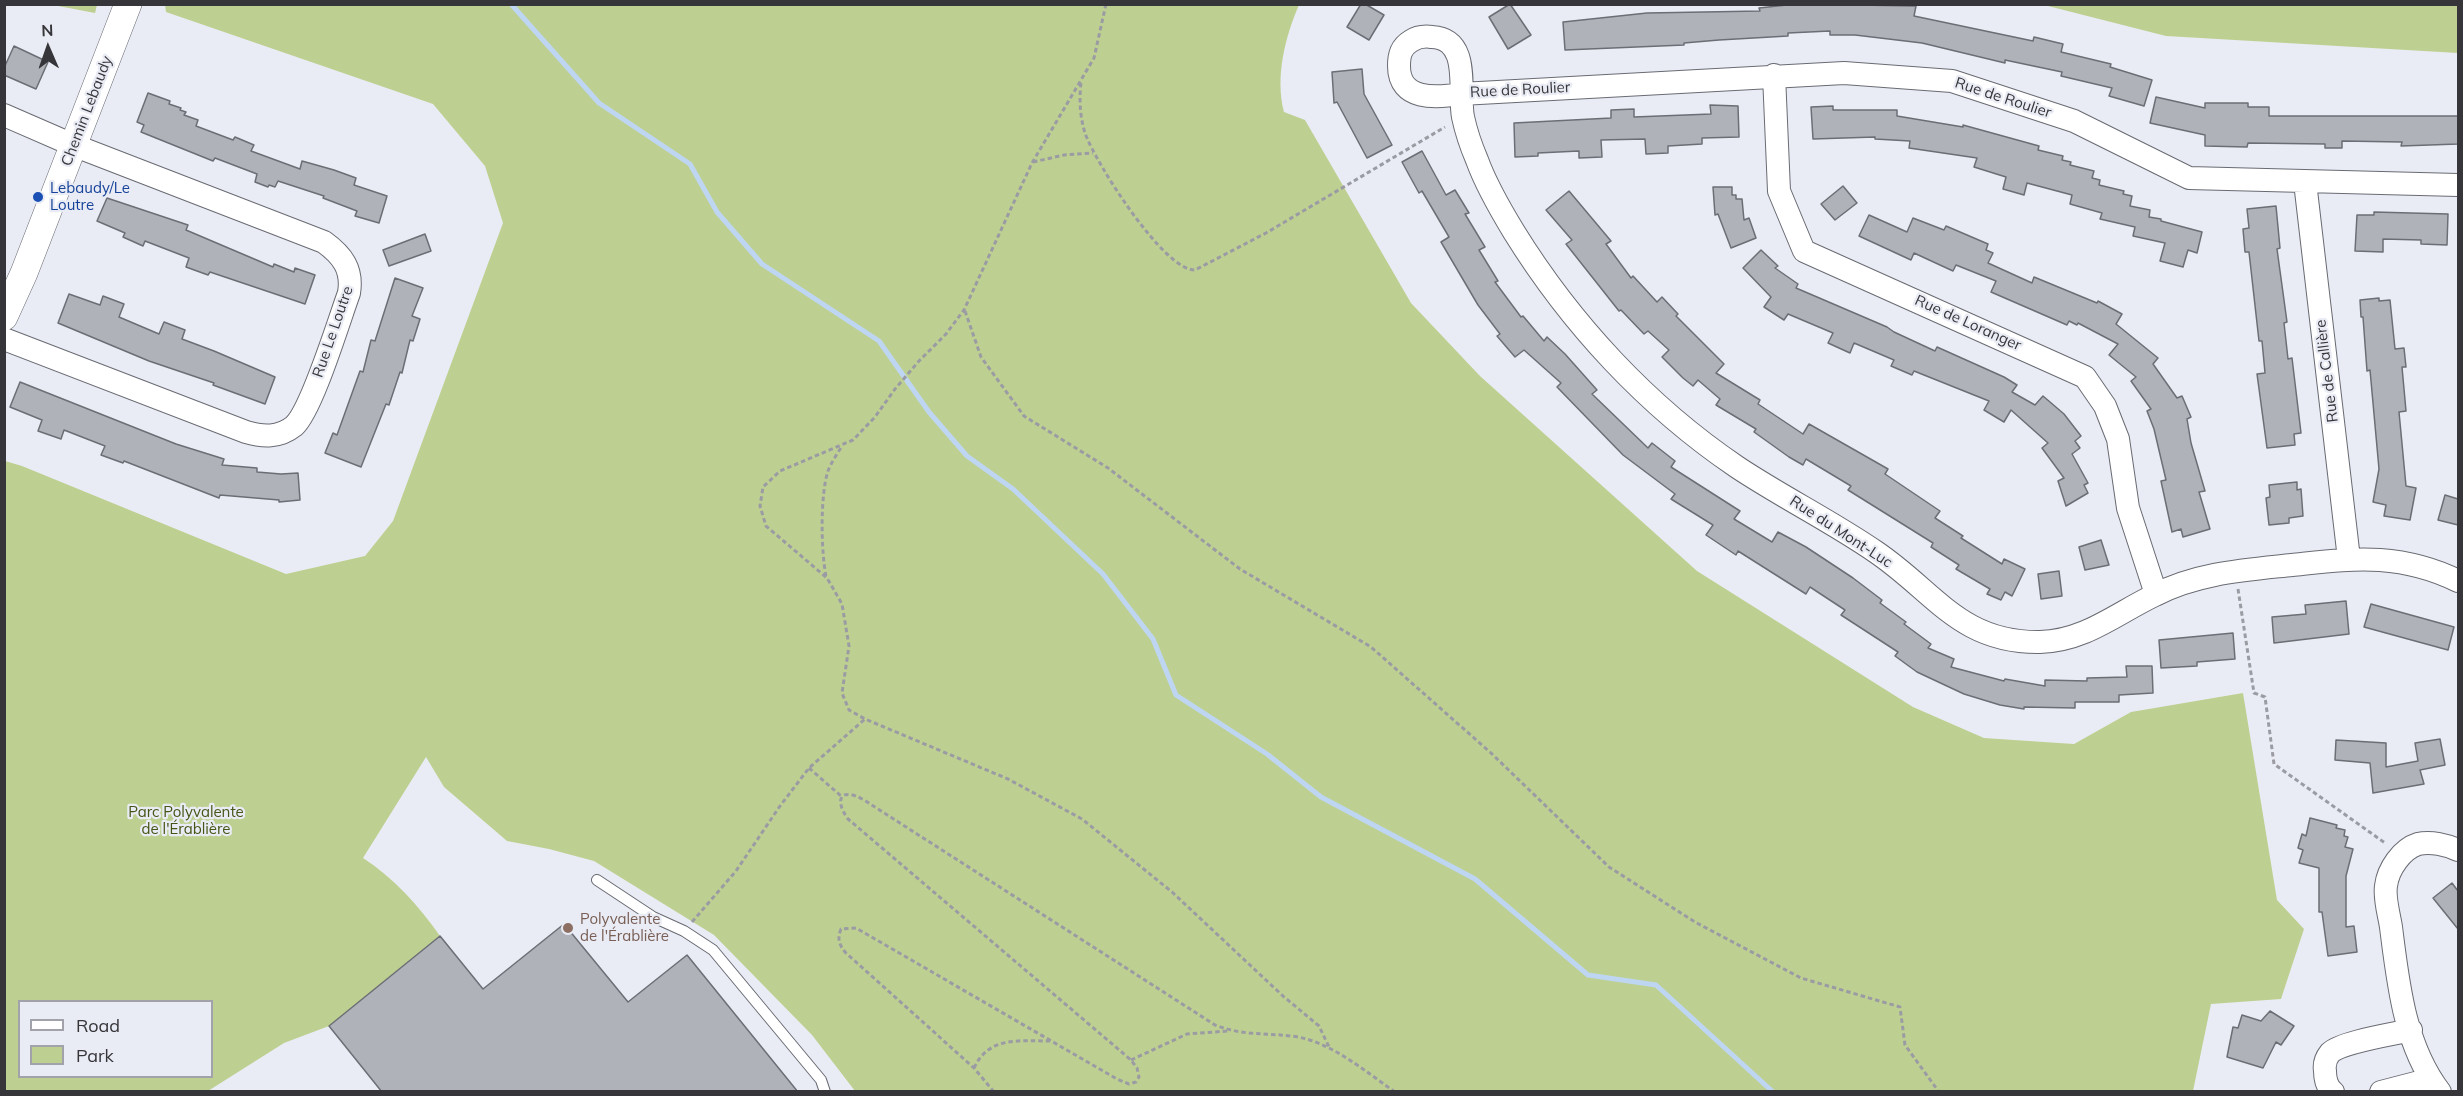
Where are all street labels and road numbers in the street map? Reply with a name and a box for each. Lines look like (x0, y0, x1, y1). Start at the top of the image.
street label: Chemin Lebaudy (58, 53, 116, 169)
street label: Rue de Roulier (1952, 74, 2054, 122)
street label: Rue de Roulier (1469, 78, 1571, 102)
street label: Rue Le Loutre (309, 284, 357, 380)
street label: Rue de Loranger (1912, 291, 2024, 355)
street label: Rue de Callière (2312, 319, 2342, 423)
street label: Rue du Mont-Luc (1786, 492, 1896, 572)

